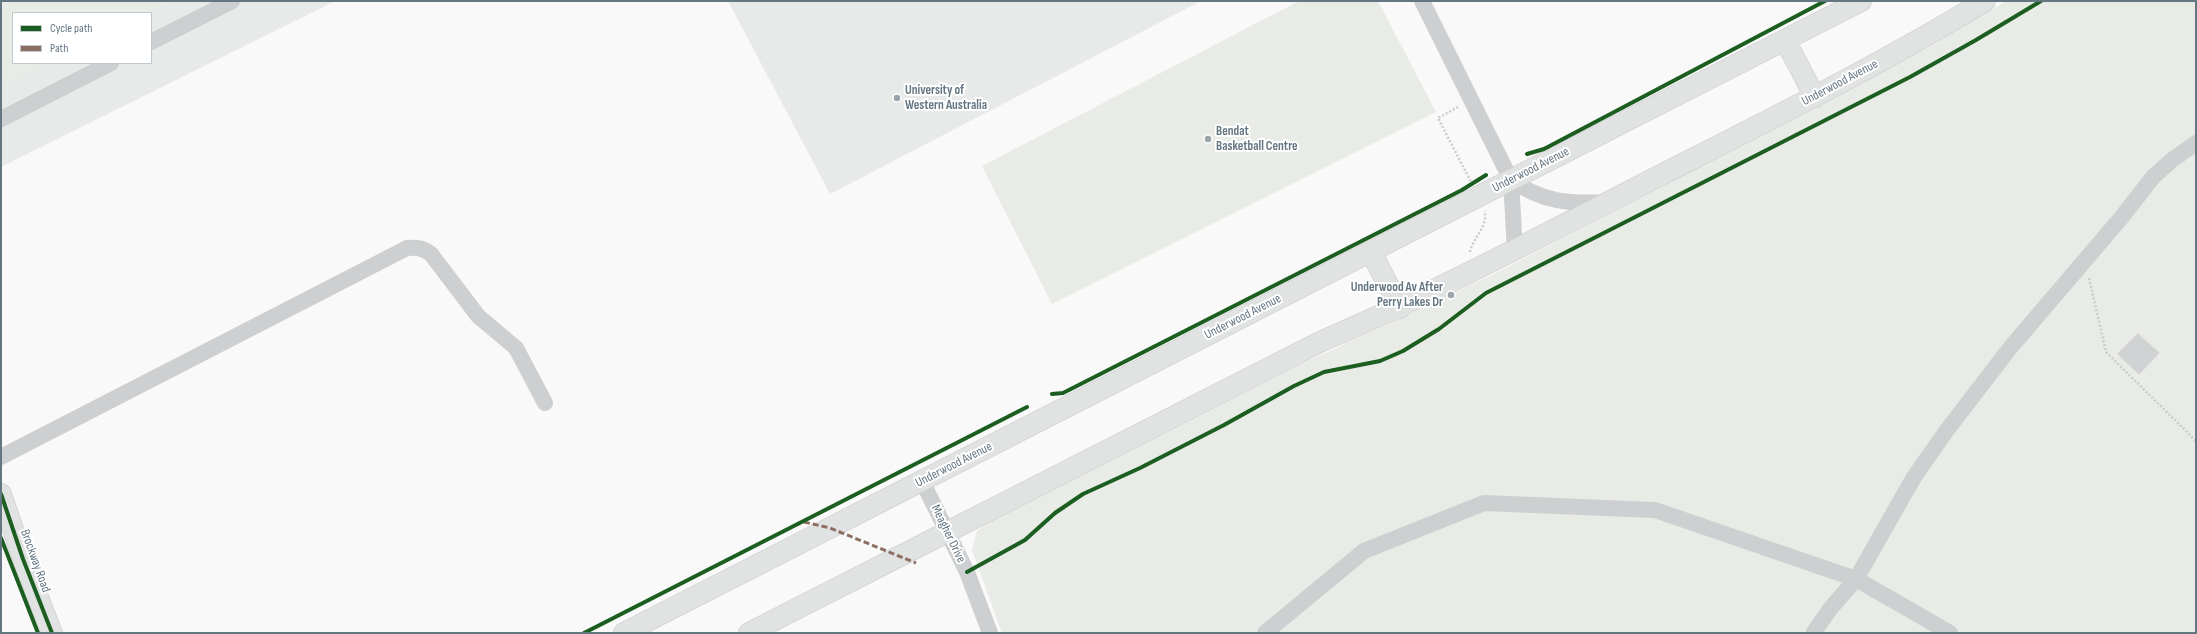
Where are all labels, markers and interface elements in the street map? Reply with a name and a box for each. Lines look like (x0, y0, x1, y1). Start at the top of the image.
legend (12, 12, 152, 64)
text: Cycle path (50, 21, 92, 36)
text: Path (50, 41, 68, 56)
street label: Underwood Avenue (1799, 56, 1881, 110)
place label: University of Western Australia (905, 83, 987, 114)
marker: University of Western Australia (892, 93, 902, 103)
place label: Bendat Basketball Centre (1216, 124, 1298, 155)
marker: Bendat Basketball Centre (1203, 134, 1213, 144)
street label: Underwood Avenue (1490, 144, 1572, 196)
place label: Underwood Av After Perry Lakes Dr (1351, 280, 1443, 311)
marker: Underwood Av After Perry Lakes Dr (1446, 290, 1456, 300)
street label: Underwood Avenue (1202, 291, 1284, 343)
street label: Underwood Avenue (913, 439, 995, 491)
street label: Meagher Drive (927, 503, 969, 565)
street label: Brockway Road (16, 527, 54, 595)

